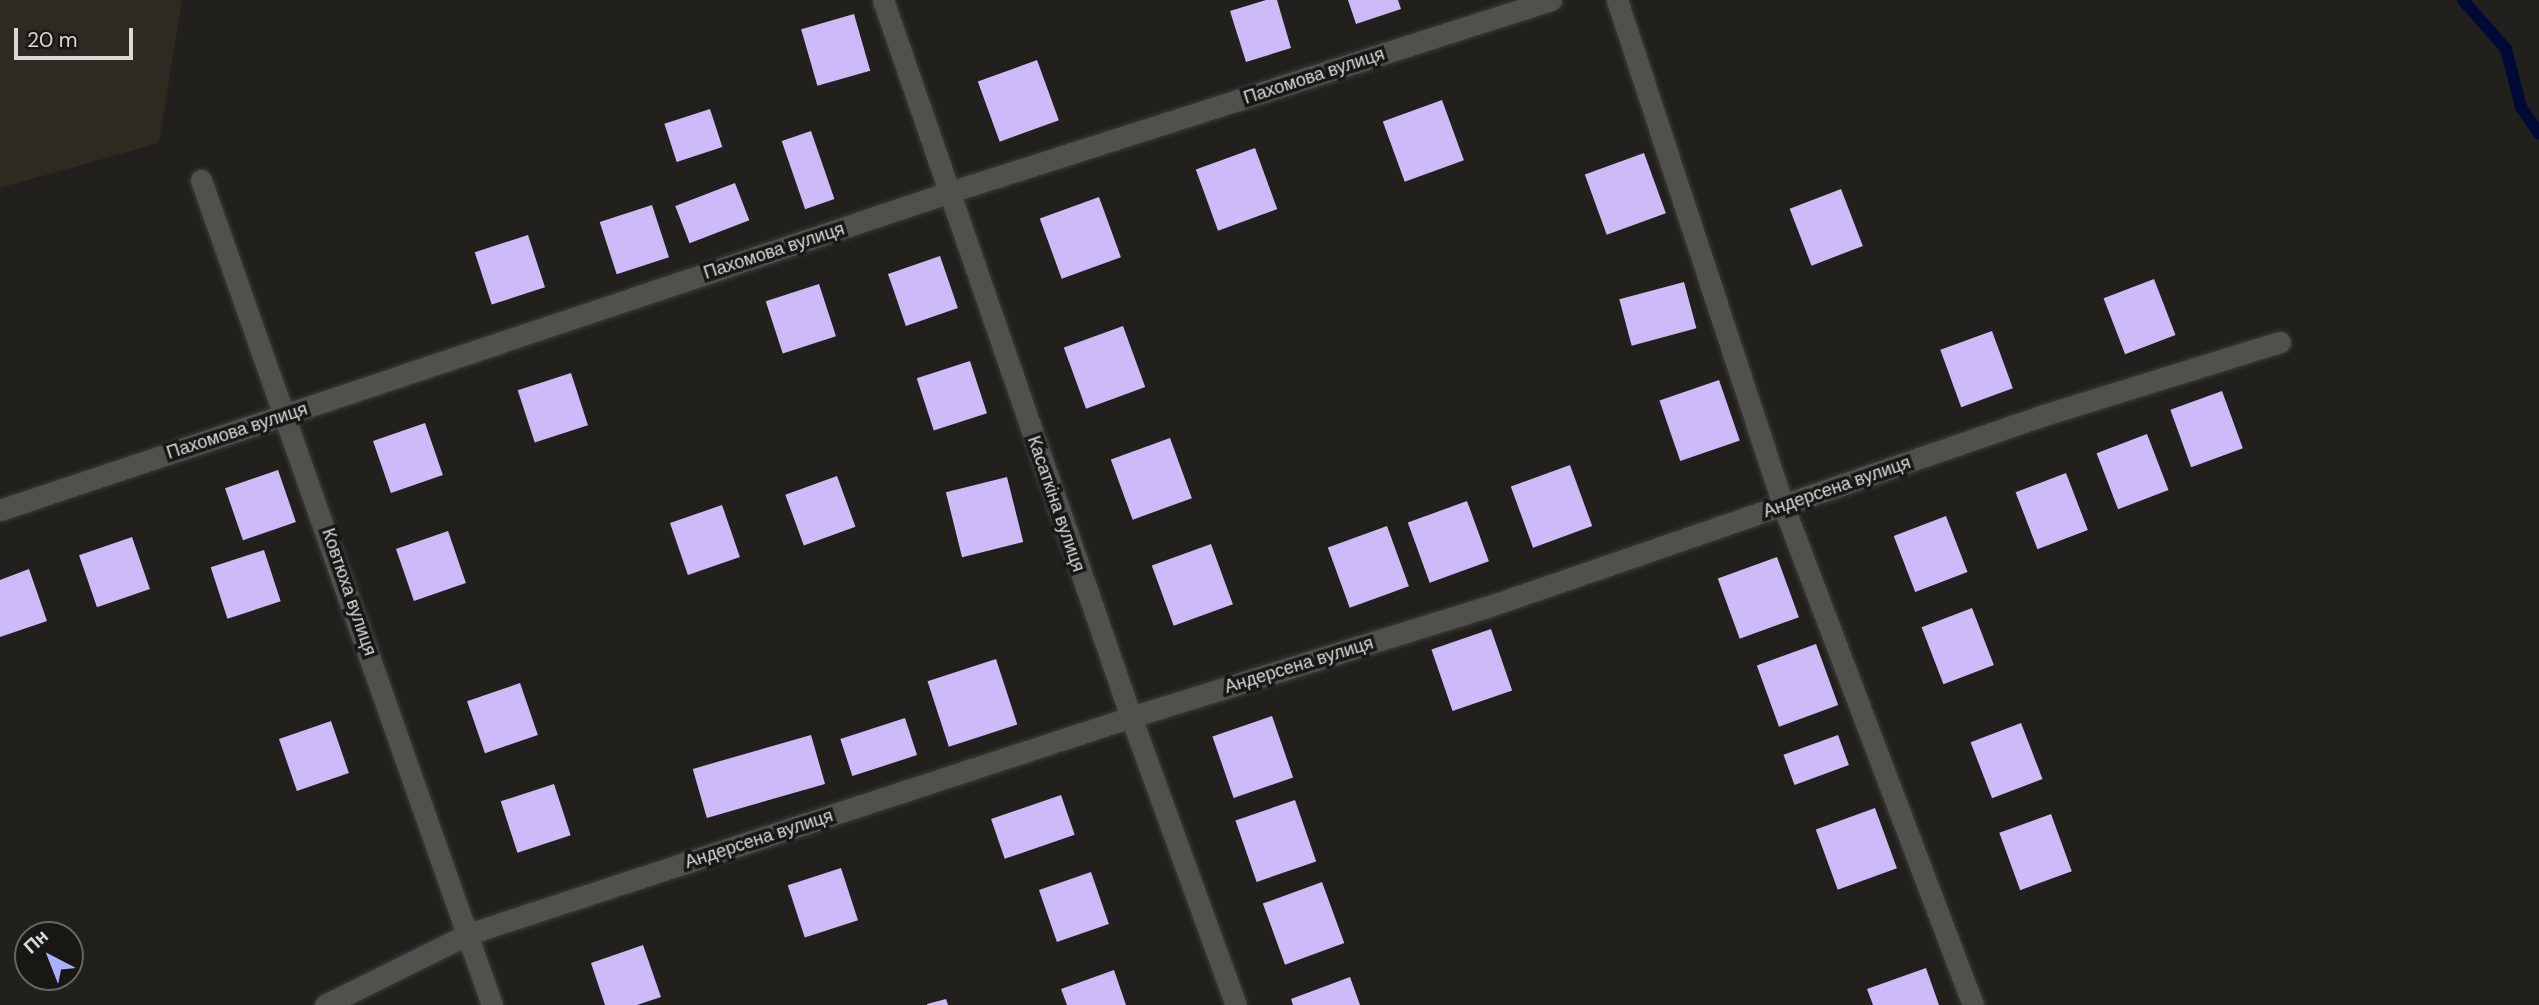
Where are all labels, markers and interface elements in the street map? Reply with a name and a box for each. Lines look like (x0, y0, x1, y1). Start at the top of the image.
scale bar (18, 14, 136, 58)
text: 20 m (27, 26, 78, 54)
street label: Пахомова вулиця (1241, 43, 1387, 109)
street label: Пахомова вулиця (701, 218, 847, 284)
street label: Пахомова вулиця (164, 398, 310, 464)
street label: Касаткіна вулиця (1023, 433, 1089, 575)
street label: Андерсена вулиця (1760, 452, 1914, 522)
street label: Ковтюха вулиця (317, 526, 381, 658)
street label: Андерсена вулиця (1222, 632, 1376, 698)
street label: Андерсена вулиця (682, 805, 836, 873)
north arrow (14, 921, 84, 991)
text: Пн (18, 924, 54, 959)

